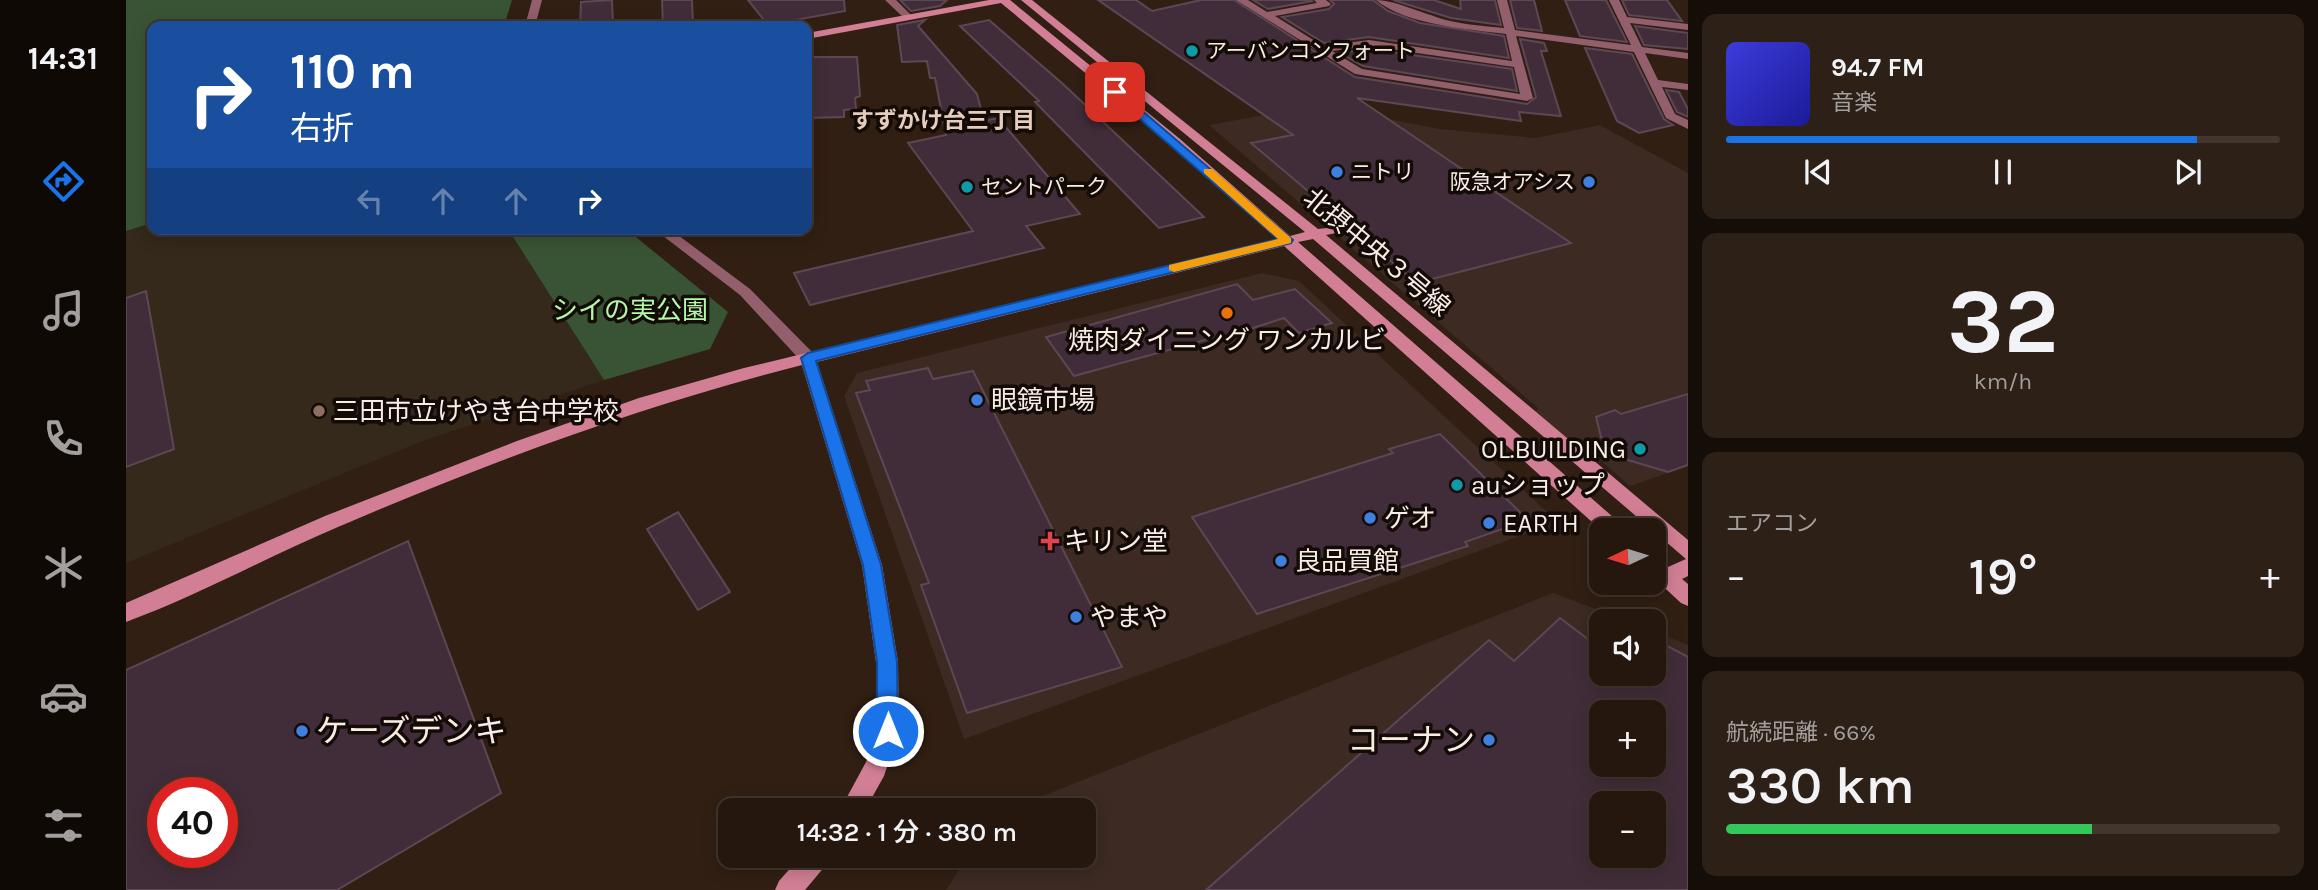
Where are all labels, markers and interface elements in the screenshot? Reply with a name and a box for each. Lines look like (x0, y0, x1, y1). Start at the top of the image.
place label: アーバンコンフォート (1206, 39, 1415, 63)
text: 14:31 (28, 40, 98, 77)
text: 110 m (290, 43, 415, 100)
marker: アーバンコンフォート (1184, 43, 1200, 59)
icon: right (175, 49, 266, 140)
text: 94.7 FM (1831, 52, 1924, 83)
pin (1085, 62, 1145, 122)
icon: arrive (1096, 73, 1134, 111)
text: 音楽 (1831, 89, 1877, 116)
district label: すずかけ台三丁目 (851, 107, 1035, 134)
text: 右折 (290, 110, 354, 147)
icon: previous (1799, 153, 1837, 191)
icon: pause (1984, 153, 2022, 191)
icon: next (2169, 153, 2207, 191)
icon: directions (39, 157, 88, 206)
place label: ニトリ (1351, 160, 1414, 184)
marker: ニトリ (1329, 164, 1345, 180)
place label: 阪急オアシス (1450, 170, 1575, 194)
marker: 阪急オアシス (1581, 174, 1597, 190)
place label: セントパーク (981, 175, 1107, 199)
marker: セントパーク (959, 179, 975, 195)
icon: left (351, 182, 389, 220)
icon: ahead (424, 182, 462, 220)
icon: ahead (497, 182, 535, 220)
icon: right (570, 182, 608, 220)
street label: 北摂中央３号線 (1297, 182, 1456, 323)
text: 32 (1947, 269, 2059, 375)
icon: music (39, 286, 88, 335)
park label: シイの実公園 (552, 295, 708, 326)
marker: 焼肉ダイニング ワンカルビ (1219, 305, 1235, 321)
place label: 焼肉ダイニング ワンカルビ (1068, 325, 1386, 356)
text: km/h (1974, 368, 2032, 395)
place label: 眼鏡市場 (991, 385, 1095, 416)
marker: 眼鏡市場 (969, 392, 985, 408)
place label: 三田市立けやき台中学校 (333, 396, 619, 427)
marker: 三田市立けやき台中学校 (311, 403, 327, 419)
icon: phone (39, 414, 88, 463)
place label: OL.BUILDING (1481, 434, 1626, 465)
marker: OL.BUILDING (1632, 441, 1648, 457)
place label: auショップ (1471, 470, 1605, 501)
marker: auショップ (1449, 477, 1465, 493)
place label: ゲオ (1384, 503, 1436, 534)
place label: EARTH (1503, 508, 1579, 539)
marker: ゲオ (1362, 510, 1378, 526)
text: エアコン (1726, 510, 1818, 537)
marker: EARTH (1481, 515, 1497, 531)
north arrow (1589, 518, 1666, 595)
map controls (1589, 518, 1666, 868)
place label: キリン堂 (1064, 526, 1168, 557)
marker: キリン堂 (1042, 533, 1058, 549)
icon: climate (39, 543, 88, 592)
place label: 良品買館 (1295, 546, 1399, 577)
text: 19° (1969, 546, 2037, 607)
marker: 良品買館 (1273, 553, 1289, 569)
text: − (1726, 554, 1746, 599)
text: + (2260, 554, 2280, 599)
place label: やまや (1090, 602, 1168, 633)
marker: やまや (1068, 609, 1084, 625)
button: sound (1589, 609, 1666, 686)
icon: car (39, 672, 88, 721)
position arrow (851, 694, 925, 768)
button: + (1589, 700, 1666, 777)
place label: ケーズデンキ (316, 713, 506, 750)
text: 航続距離 · 66% (1726, 719, 1876, 746)
place label: コーナン (1347, 722, 1475, 759)
marker: ケーズデンキ (294, 723, 310, 739)
marker: コーナン (1481, 732, 1497, 748)
text: 330 km (1726, 755, 1915, 816)
speed limit sign: 40 (147, 777, 238, 868)
button: − (1589, 791, 1666, 868)
icon: filters (39, 801, 88, 850)
text: 14:32 · 1 分 · 380 m (797, 817, 1017, 848)

